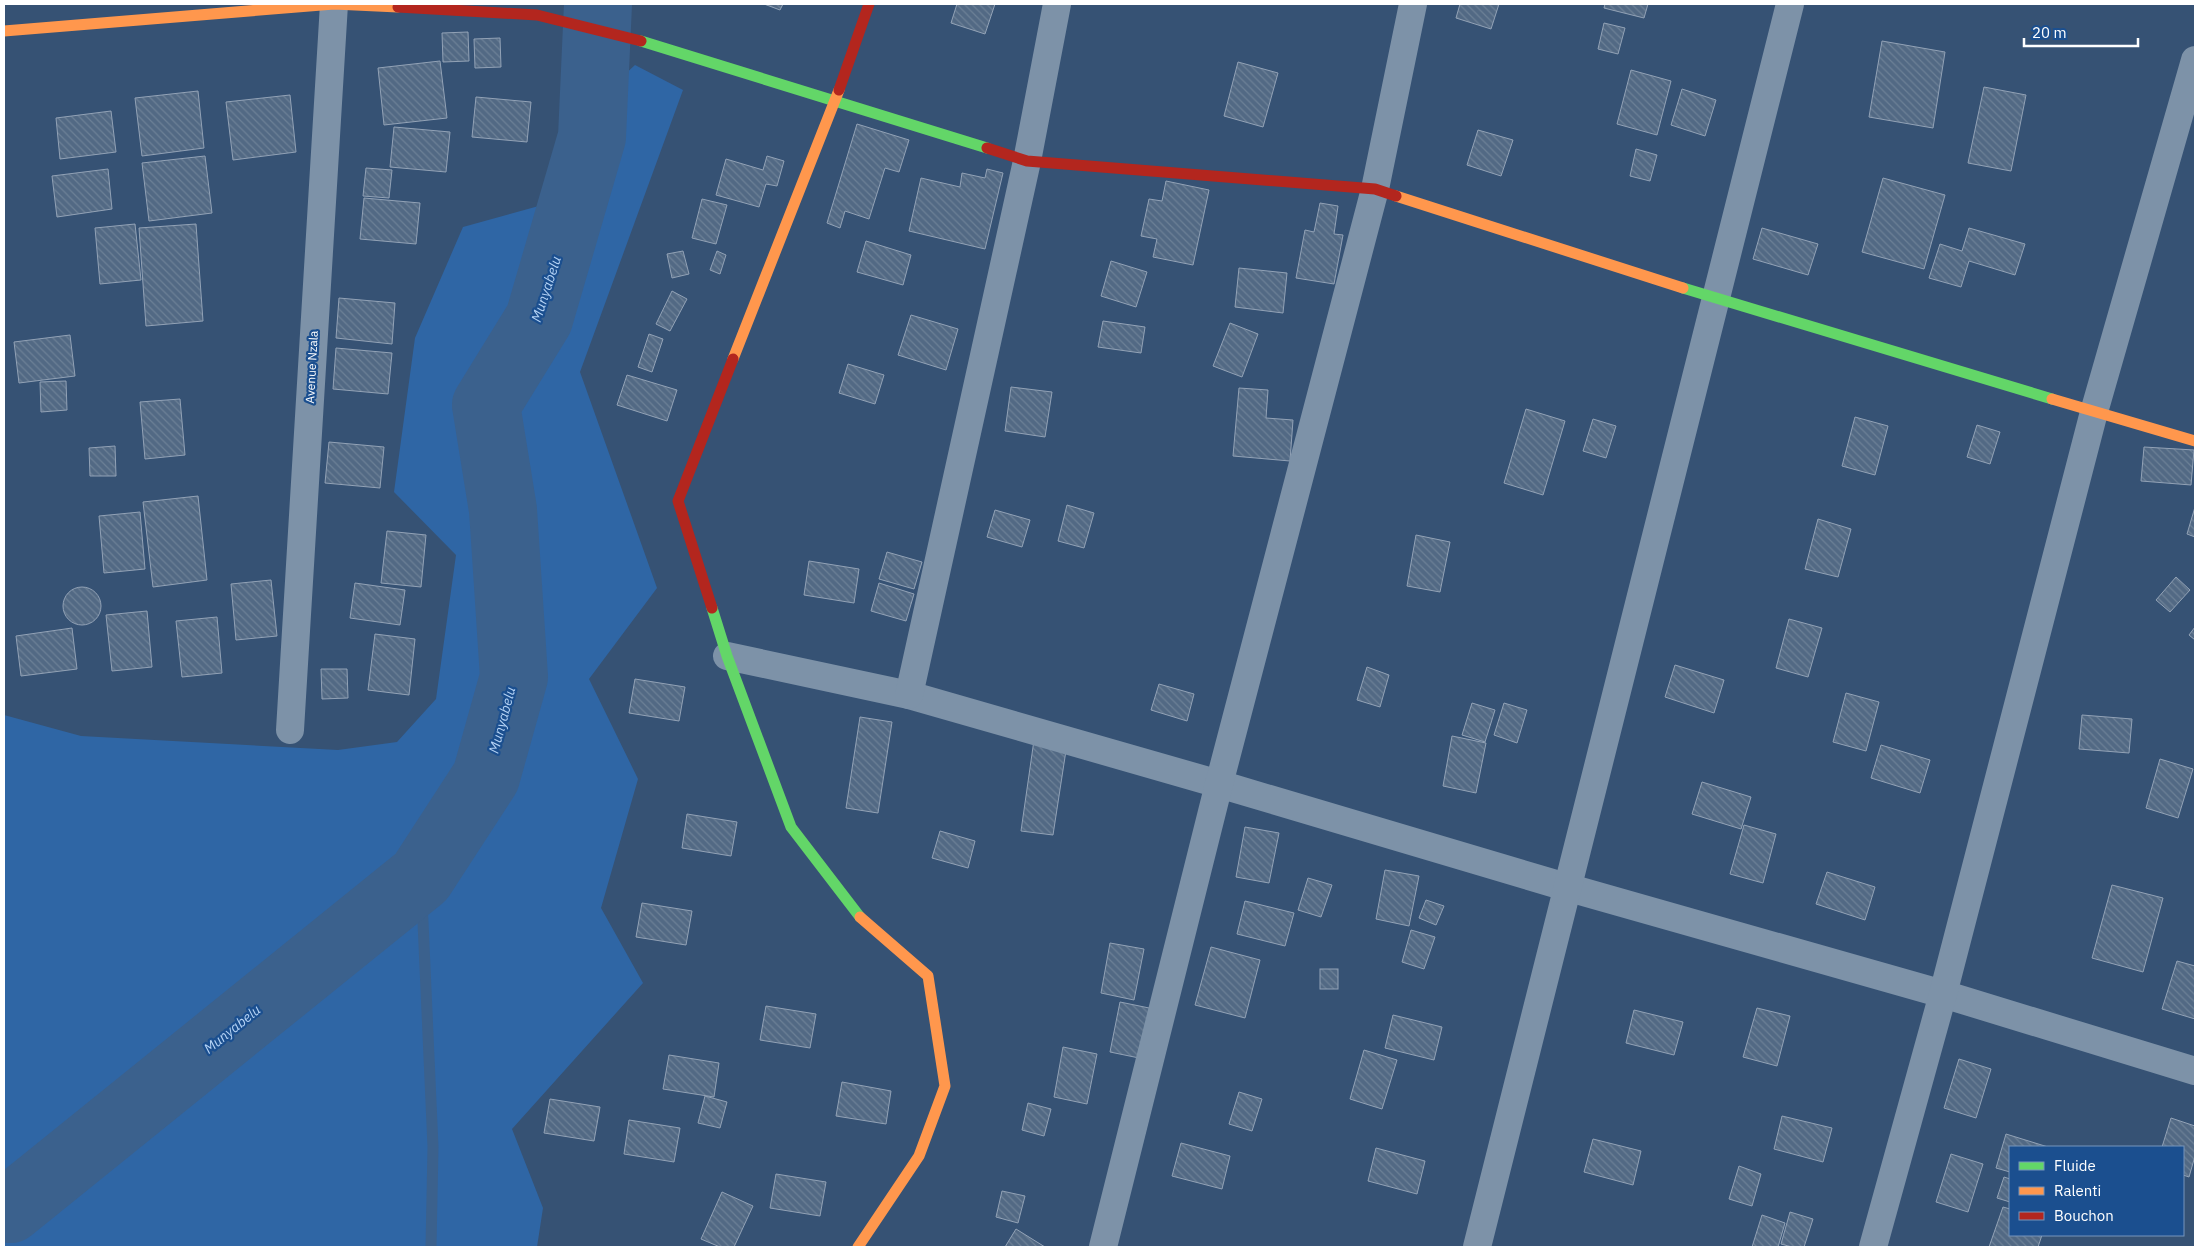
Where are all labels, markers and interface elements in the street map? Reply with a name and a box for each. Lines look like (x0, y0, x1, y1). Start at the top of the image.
scale bar (2024, 15, 2138, 47)
text: 20 m (2032, 23, 2067, 42)
water label: Munyabelu (527, 254, 565, 324)
street label: Avenue Nzala (302, 330, 321, 404)
water label: Munyabelu (484, 685, 520, 755)
water label: Munyabelu (200, 1000, 264, 1057)
legend (2009, 1146, 2184, 1236)
text: Fluide (2054, 1156, 2096, 1175)
text: Ralenti (2054, 1181, 2101, 1200)
text: Bouchon (2054, 1206, 2114, 1225)

